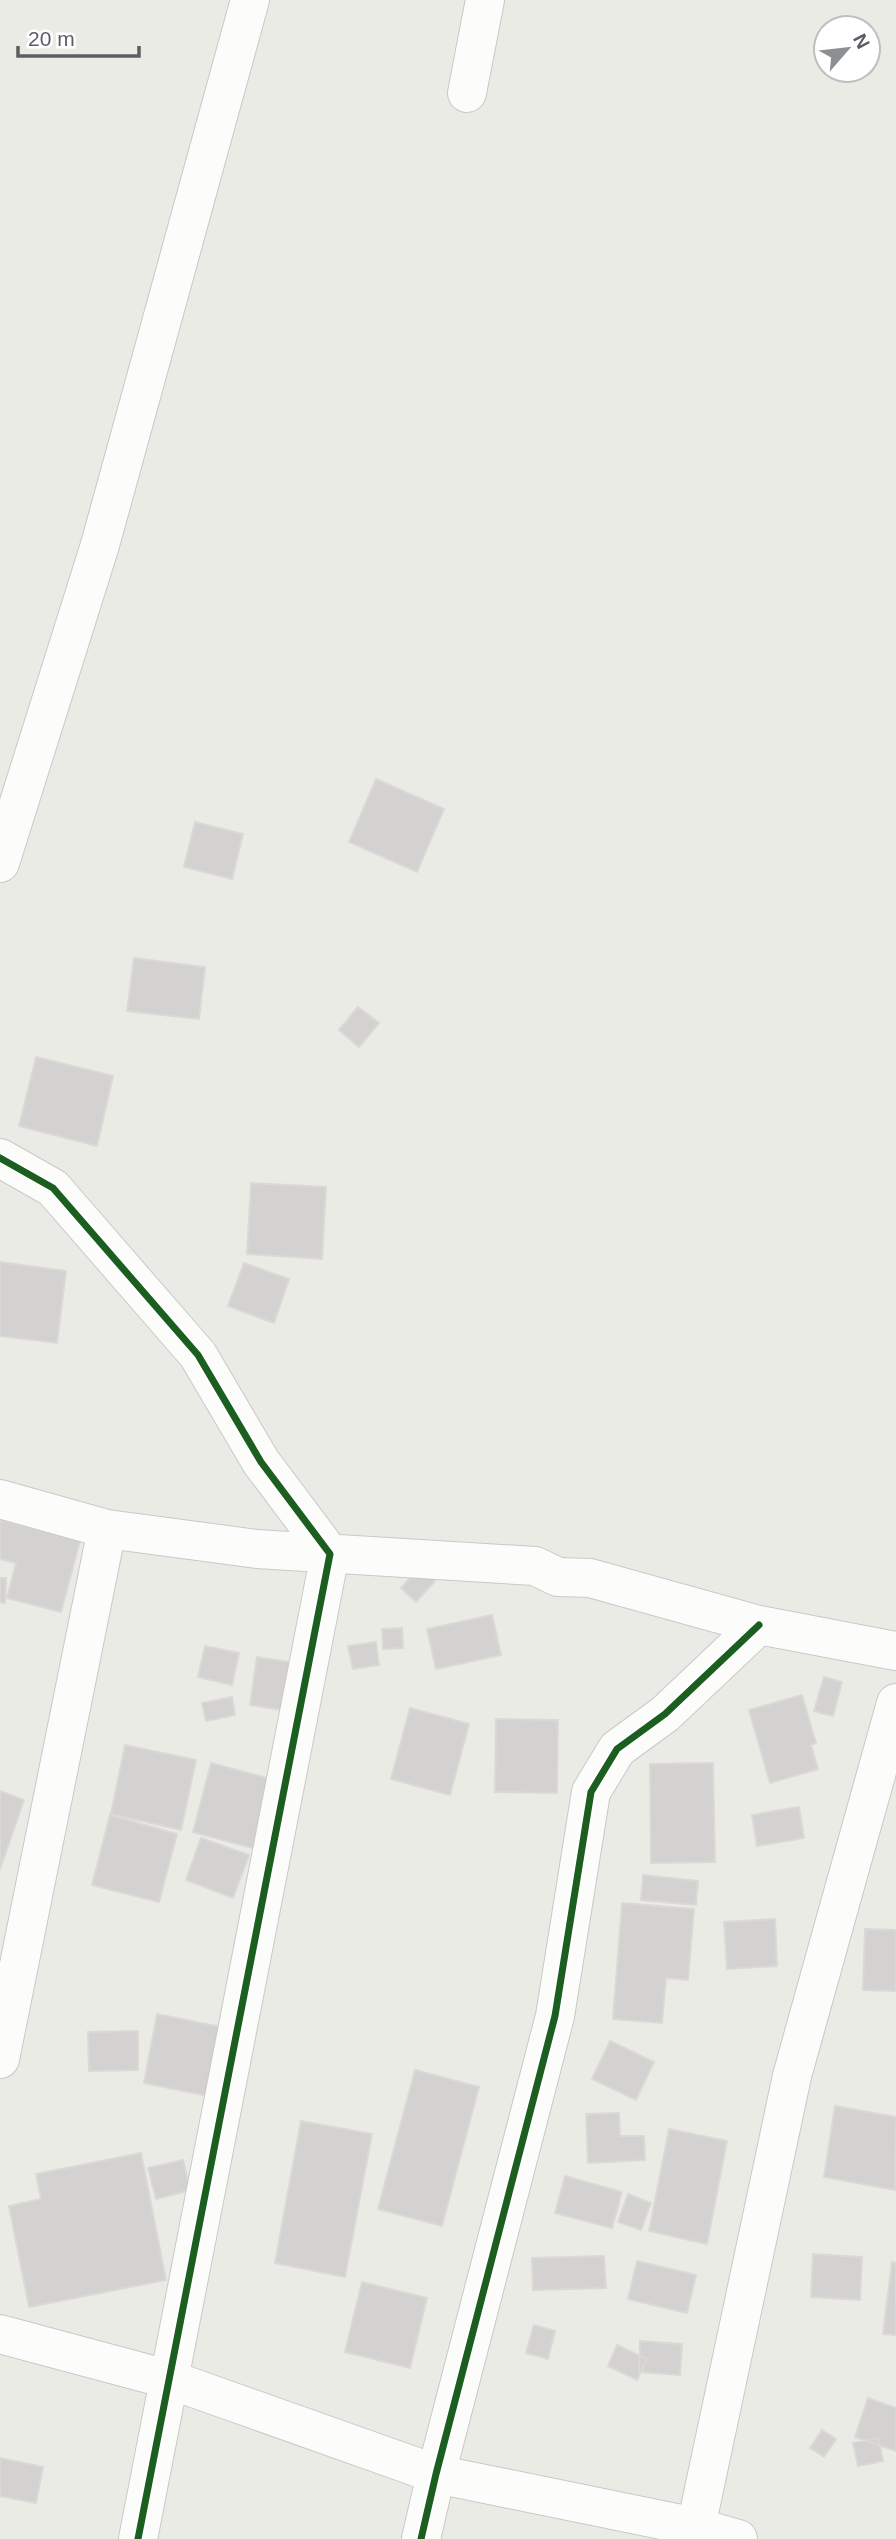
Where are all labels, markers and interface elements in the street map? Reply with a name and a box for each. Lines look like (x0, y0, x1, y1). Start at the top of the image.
scale bar (18, 14, 138, 58)
north arrow (812, 14, 882, 84)
text: 20 m (28, 27, 75, 50)
text: N (849, 30, 874, 52)

